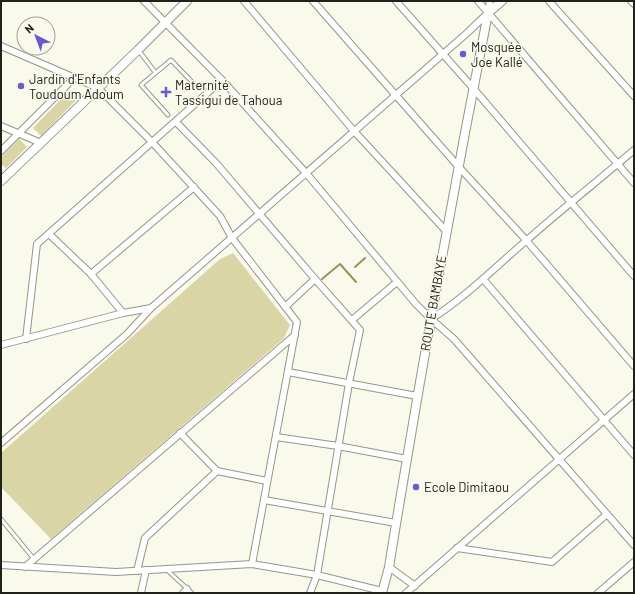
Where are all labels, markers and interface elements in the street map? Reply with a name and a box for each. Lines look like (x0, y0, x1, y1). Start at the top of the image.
north arrow (16, 16, 56, 56)
text: N (22, 21, 36, 35)
place label: Mosquée Joe Kallé (471, 39, 523, 70)
marker: Mosquée Joe Kallé (458, 49, 468, 59)
place label: Jardin d'Enfants Toudoum Adoum (29, 71, 124, 102)
place label: Maternité Tassigui de Tahoua (175, 77, 282, 108)
marker: Jardin d'Enfants Toudoum Adoum (16, 81, 26, 91)
marker: Maternité Tassigui de Tahoua (160, 86, 172, 98)
street label: ROUTE BAMBAYE (417, 254, 449, 352)
place label: Ecole Dimitaou (424, 479, 509, 495)
marker: Ecole Dimitaou (411, 482, 421, 492)

